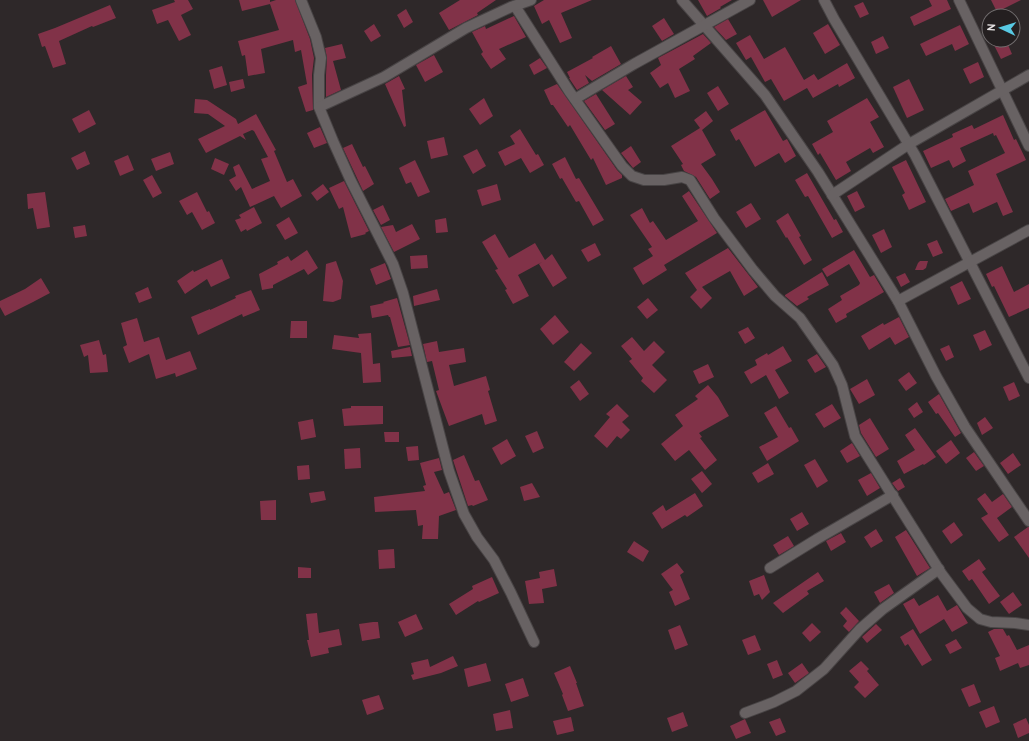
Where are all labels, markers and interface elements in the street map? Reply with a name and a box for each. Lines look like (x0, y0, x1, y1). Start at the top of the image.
north arrow (981, 8, 1021, 48)
text: N (984, 23, 998, 31)

